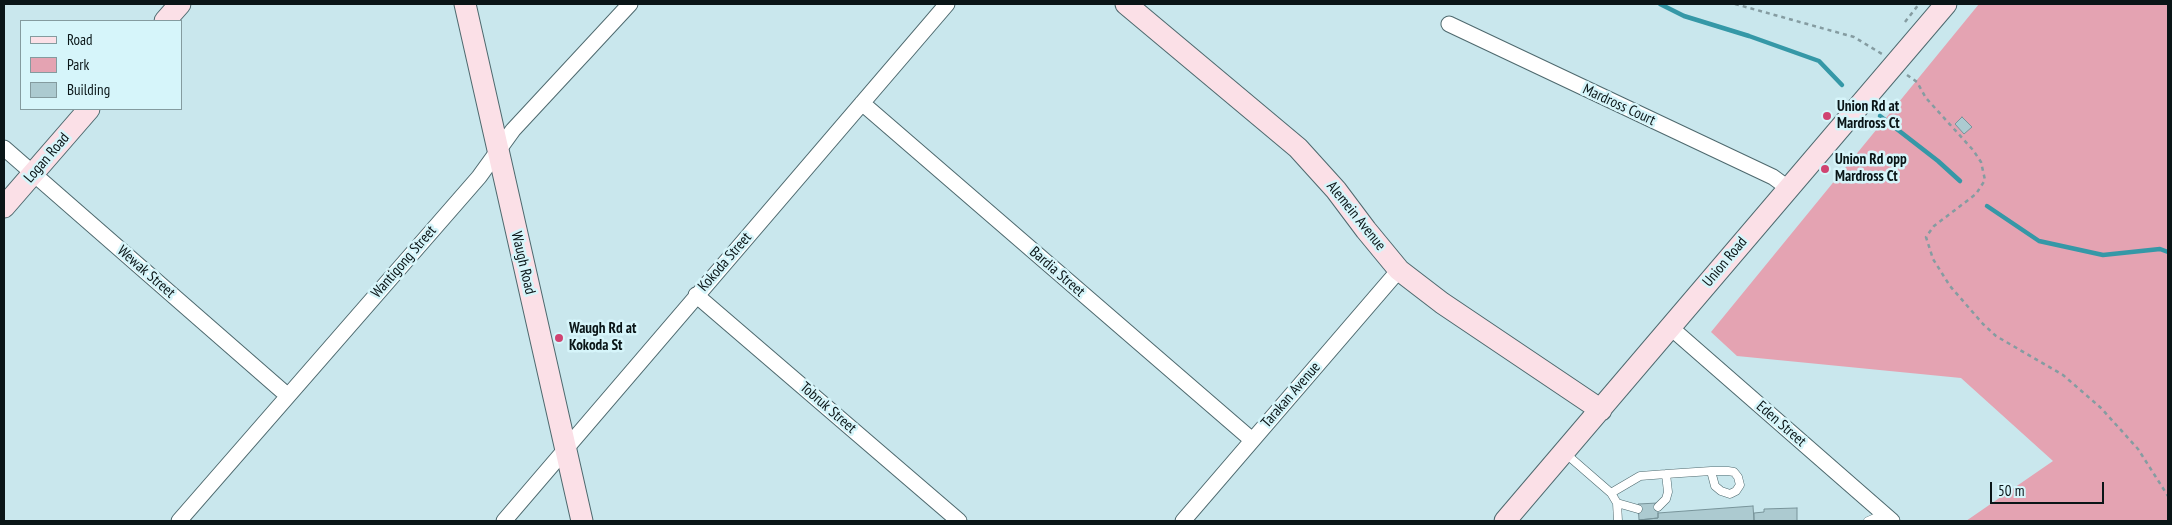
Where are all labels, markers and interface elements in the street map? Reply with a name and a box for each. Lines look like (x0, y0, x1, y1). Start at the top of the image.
legend (20, 20, 182, 110)
text: Road (67, 30, 93, 49)
text: Park (67, 55, 89, 74)
text: Building (67, 80, 110, 99)
street label: Mardross Court (1580, 80, 1658, 130)
place label: Union Rd at Mardross Ct (1837, 98, 1900, 133)
marker: Union Rd at Mardross Ct (1821, 110, 1833, 122)
street label: Logan Road (21, 129, 73, 187)
place label: Union Rd opp Mardross Ct (1835, 151, 1907, 186)
marker: Union Rd opp Mardross Ct (1819, 163, 1831, 175)
street label: Alemein Avenue (1323, 178, 1389, 254)
street label: Wantigong Street (368, 222, 440, 302)
street label: Kokoda Street (695, 229, 755, 295)
street label: Waugh Road (507, 230, 539, 296)
street label: Union Road (1699, 233, 1751, 291)
street label: Wewak Street (113, 242, 179, 302)
street label: Bardia Street (1026, 243, 1088, 301)
place label: Waugh Rd at Kokoda St (569, 320, 636, 355)
marker: Waugh Rd at Kokoda St (553, 332, 565, 344)
street label: Tarakan Avenue (1258, 359, 1324, 431)
street label: Tobruk Street (796, 379, 860, 437)
street label: Eden Street (1752, 398, 1810, 450)
scale bar (1992, 472, 2106, 504)
text: 50 m (1998, 481, 2024, 500)

